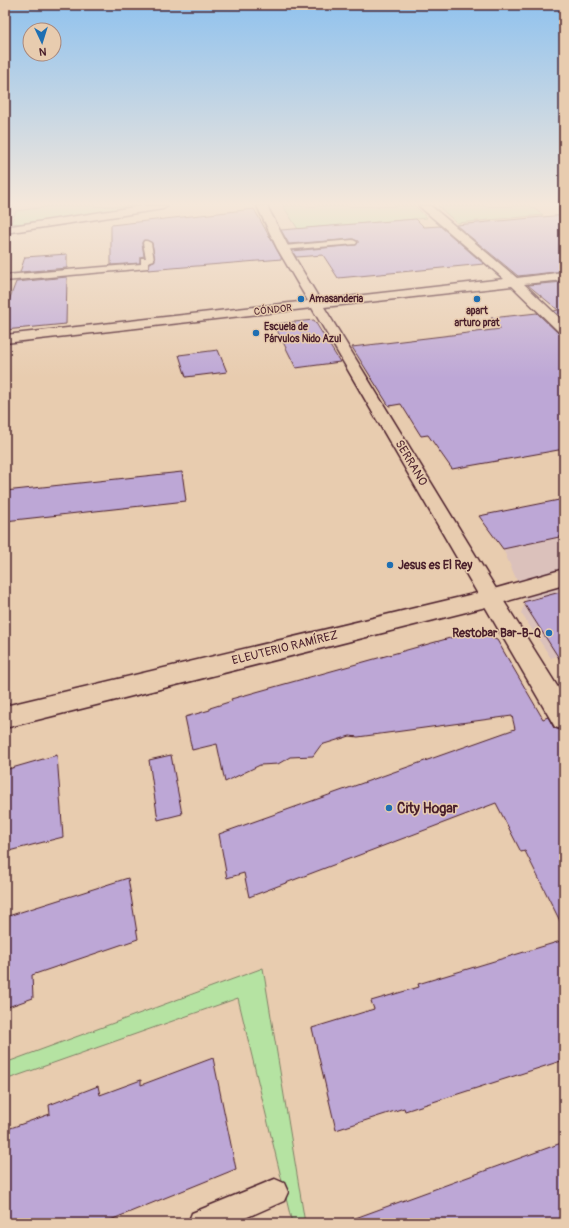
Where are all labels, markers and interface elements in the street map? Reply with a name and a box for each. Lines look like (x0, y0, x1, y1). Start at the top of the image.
north arrow (22, 22, 62, 62)
text: N (38, 45, 47, 58)
place label: Amasanderia (309, 293, 364, 305)
marker: Amasanderia (296, 294, 306, 304)
marker: apart arturo prat (472, 294, 482, 304)
street label: CÓNDOR (253, 300, 293, 318)
place label: apart arturo prat (455, 305, 500, 329)
place label: Escuela de Párvulos Nido Azul (264, 321, 341, 345)
marker: Escuela de Párvulos Nido Azul (251, 328, 261, 338)
street label: SERRANO (392, 437, 431, 489)
place label: Jesus es El Rey (398, 558, 473, 573)
marker: Jesus es El Rey (385, 560, 395, 570)
place label: Restobar Bar-B-Q (452, 626, 541, 641)
street label: ELEUTERIO RAMÍREZ (230, 627, 340, 668)
marker: Restobar Bar-B-Q (544, 628, 554, 638)
place label: City Hogar (397, 800, 459, 817)
marker: City Hogar (384, 803, 394, 813)

